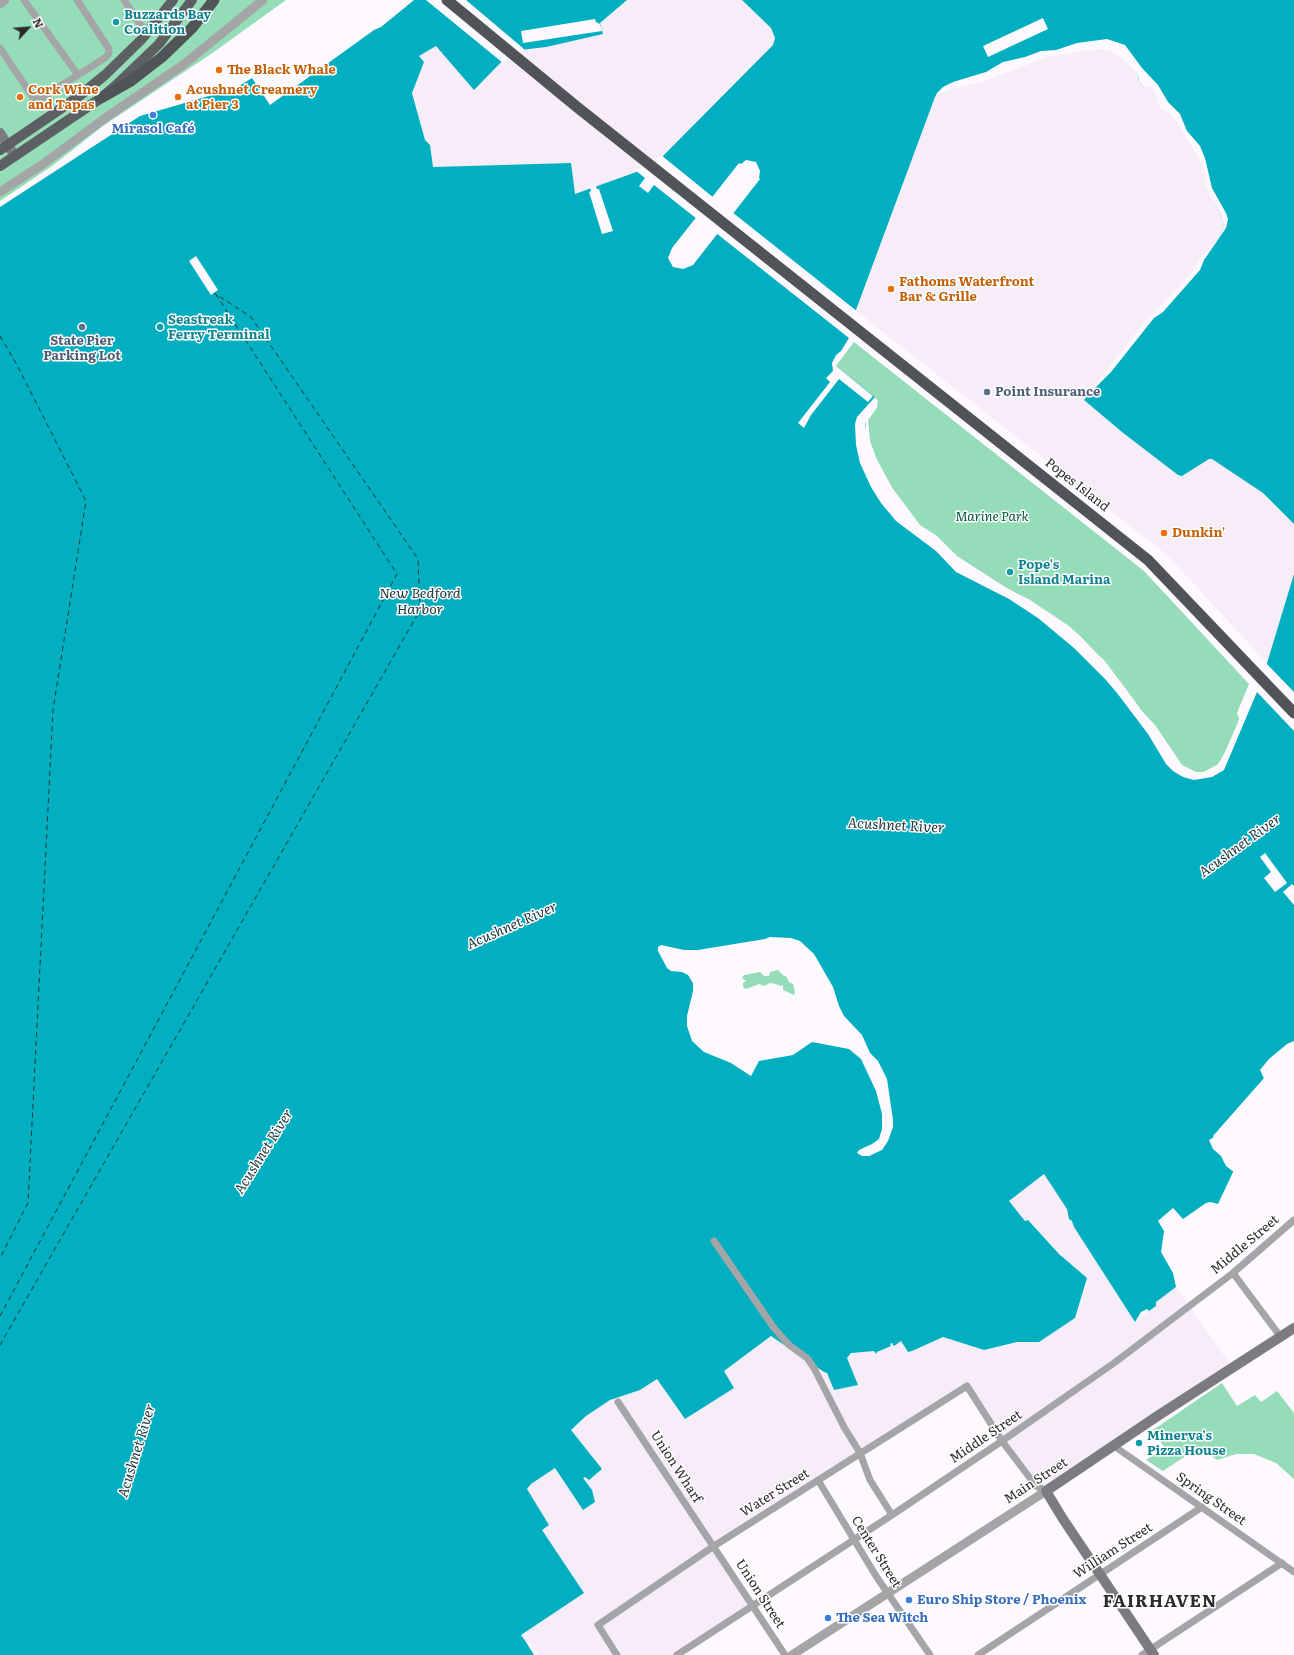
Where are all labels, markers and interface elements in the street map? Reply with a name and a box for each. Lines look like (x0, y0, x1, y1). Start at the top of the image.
place label: Buzzards Bay Coalition (124, 7, 211, 38)
north arrow (8, 8, 48, 48)
text: N (30, 15, 48, 30)
marker: Buzzards Bay Coalition (111, 17, 121, 27)
place label: The Black Whale (227, 62, 336, 78)
marker: The Black Whale (214, 65, 224, 75)
place label: Cork Wine and Tapas (28, 82, 99, 113)
place label: Acushnet Creamery at Pier 3 (186, 82, 317, 113)
marker: Cork Wine and Tapas (15, 92, 25, 102)
marker: Acushnet Creamery at Pier 3 (173, 92, 183, 102)
marker: Mirasol Café (148, 110, 158, 120)
place label: Mirasol Café (111, 121, 195, 137)
place label: Fathoms Waterfront Bar & Grille (899, 274, 1034, 305)
marker: Fathoms Waterfront Bar & Grille (886, 284, 896, 294)
place label: Seastreak Ferry Terminal (168, 312, 270, 343)
marker: State Pier Parking Lot (77, 322, 87, 332)
marker: Seastreak Ferry Terminal (155, 322, 165, 332)
place label: State Pier Parking Lot (43, 333, 121, 364)
place label: Point Insurance (995, 384, 1100, 400)
marker: Point Insurance (982, 387, 992, 397)
street label: Popes Island (1042, 455, 1112, 515)
park label: Marine Park (955, 509, 1029, 525)
place label: Dunkin' (1172, 525, 1225, 541)
marker: Dunkin' (1159, 528, 1169, 538)
place label: Pope's Island Marina (1018, 557, 1110, 588)
marker: Pope's Island Marina (1005, 567, 1015, 577)
water label: New Bedford Harbor (379, 586, 461, 618)
water label: Acushnet River (1196, 811, 1284, 881)
water label: Acushnet River (847, 815, 945, 837)
water label: Acushnet River (464, 899, 560, 953)
water label: Acushnet River (231, 1106, 297, 1198)
street label: Middle Street (1208, 1212, 1282, 1278)
water label: Acushnet River (115, 1402, 159, 1500)
street label: Middle Street (947, 1407, 1025, 1467)
street label: Union Wharf (647, 1428, 705, 1506)
place label: Minerva's Pizza House (1147, 1428, 1226, 1459)
marker: Minerva's Pizza House (1134, 1438, 1144, 1448)
street label: Main Street (1001, 1455, 1071, 1507)
street label: Water Street (738, 1466, 812, 1520)
street label: Spring Street (1173, 1469, 1249, 1529)
street label: Center Street (848, 1513, 904, 1591)
street label: William Street (1071, 1520, 1155, 1582)
street label: Union Street (732, 1557, 788, 1631)
place label: Euro Ship Store / Phoenix (917, 1592, 1086, 1608)
district label: FAIRHAVEN (1103, 1592, 1217, 1612)
marker: Euro Ship Store / Phoenix (904, 1595, 914, 1605)
place label: The Sea Witch (836, 1610, 928, 1626)
marker: The Sea Witch (823, 1613, 833, 1623)

